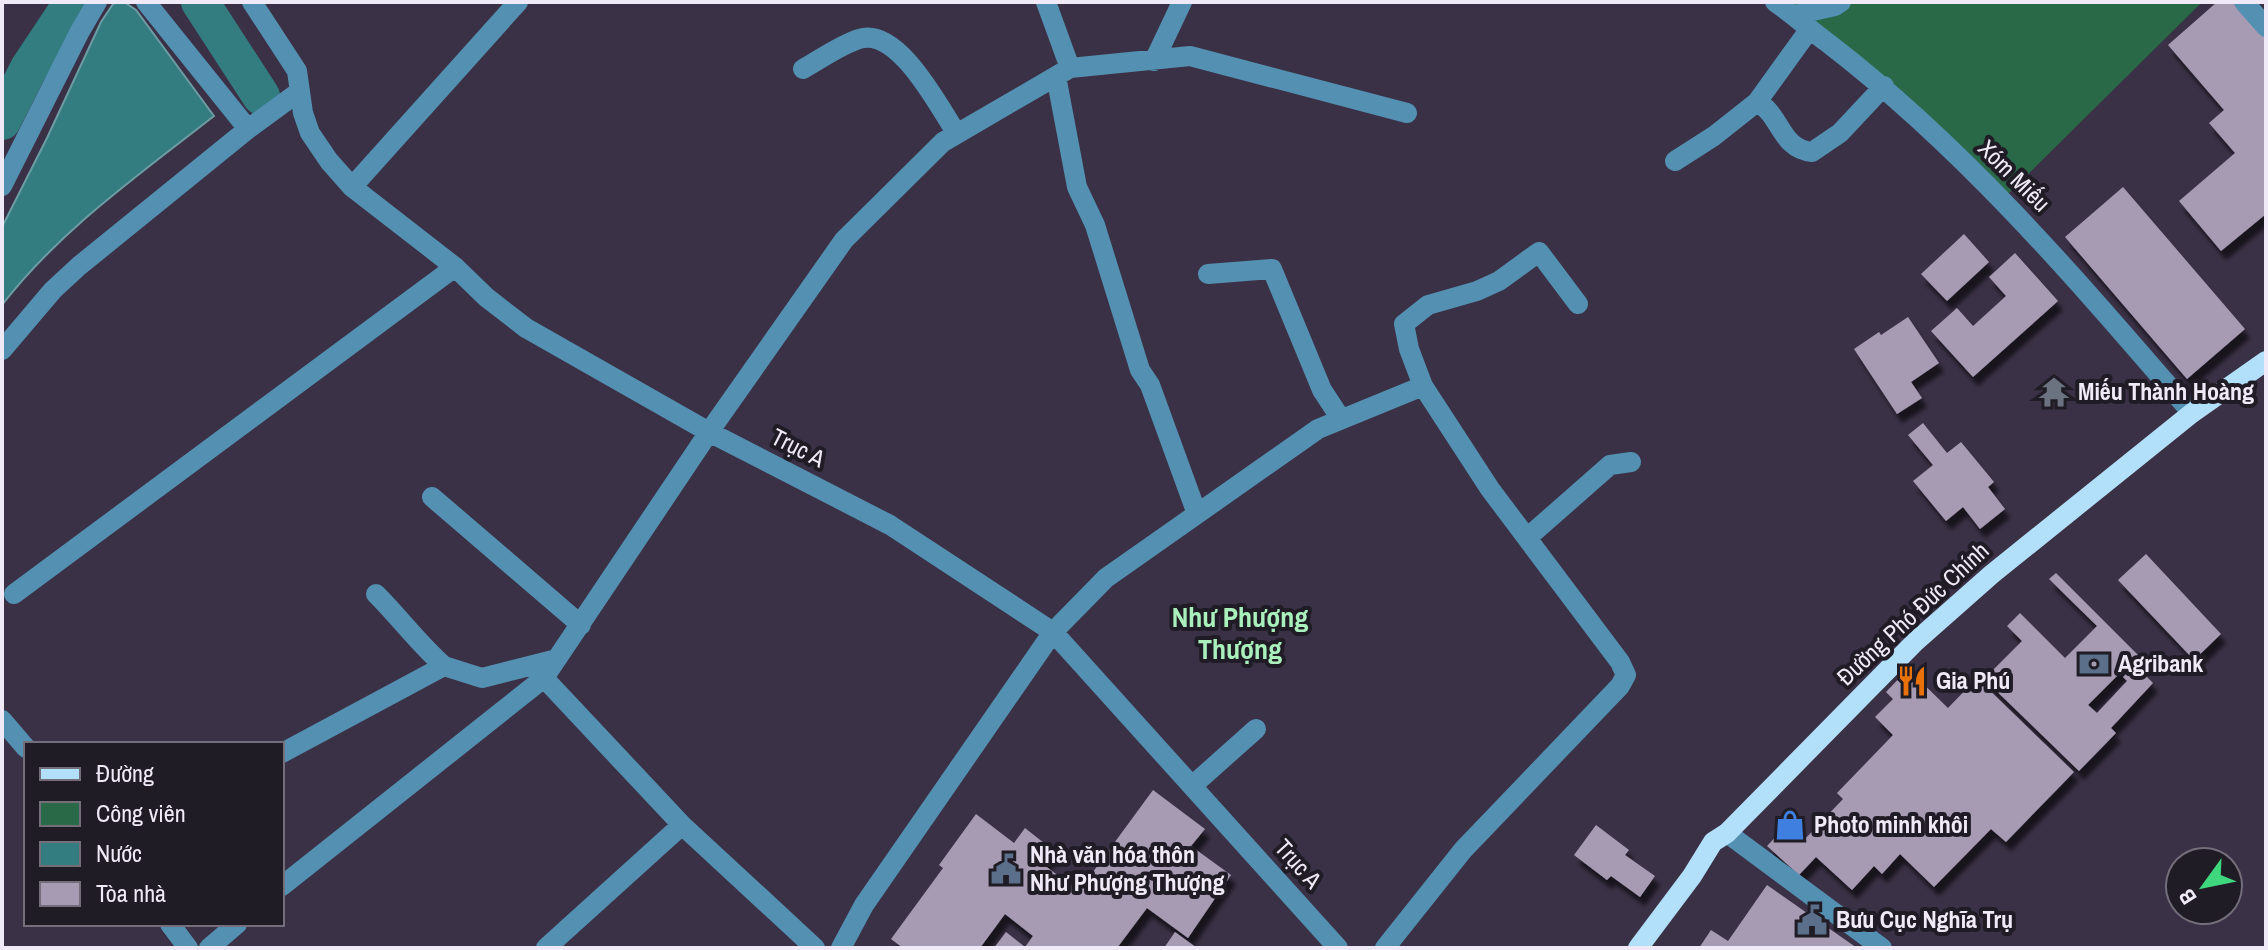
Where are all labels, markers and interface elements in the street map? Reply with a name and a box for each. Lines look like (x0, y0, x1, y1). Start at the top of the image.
street label: Xóm Miếu (1972, 132, 2058, 218)
temple icon: Miếu Thành Hoàng (2037, 375, 2071, 409)
place label: Miếu Thành Hoàng (2078, 375, 2254, 407)
street label: Trục A (766, 420, 832, 475)
street label: Đường Phó Đức Chính (1829, 534, 1995, 692)
district label: Như Phượng Thượng (1172, 598, 1308, 668)
bank icon: Agribank (2077, 647, 2111, 681)
place label: Agribank (2118, 647, 2203, 679)
restaurant icon: Gia Phú (1895, 664, 1929, 698)
place label: Gia Phú (1936, 664, 2010, 696)
legend (24, 742, 284, 926)
text: Đường (96, 757, 154, 789)
text: Công viên (96, 797, 186, 829)
shop icon: Photo minh khôi (1773, 808, 1807, 842)
place label: Photo minh khôi (1814, 808, 1968, 840)
street label: Trục A (1268, 832, 1330, 896)
text: Nước (96, 837, 142, 869)
place label: Nhà văn hóa thôn Như Phượng Thượng (1030, 838, 1225, 898)
north arrow (2164, 846, 2244, 926)
public building icon: Nhà văn hóa thôn Như Phượng Thượng (989, 852, 1023, 886)
text: Tòa nhà (96, 877, 166, 909)
text: B (2171, 883, 2203, 911)
public building icon: Bưu Cục Nghĩa Trụ (1795, 903, 1829, 937)
place label: Bưu Cục Nghĩa Trụ (1836, 903, 2013, 935)

